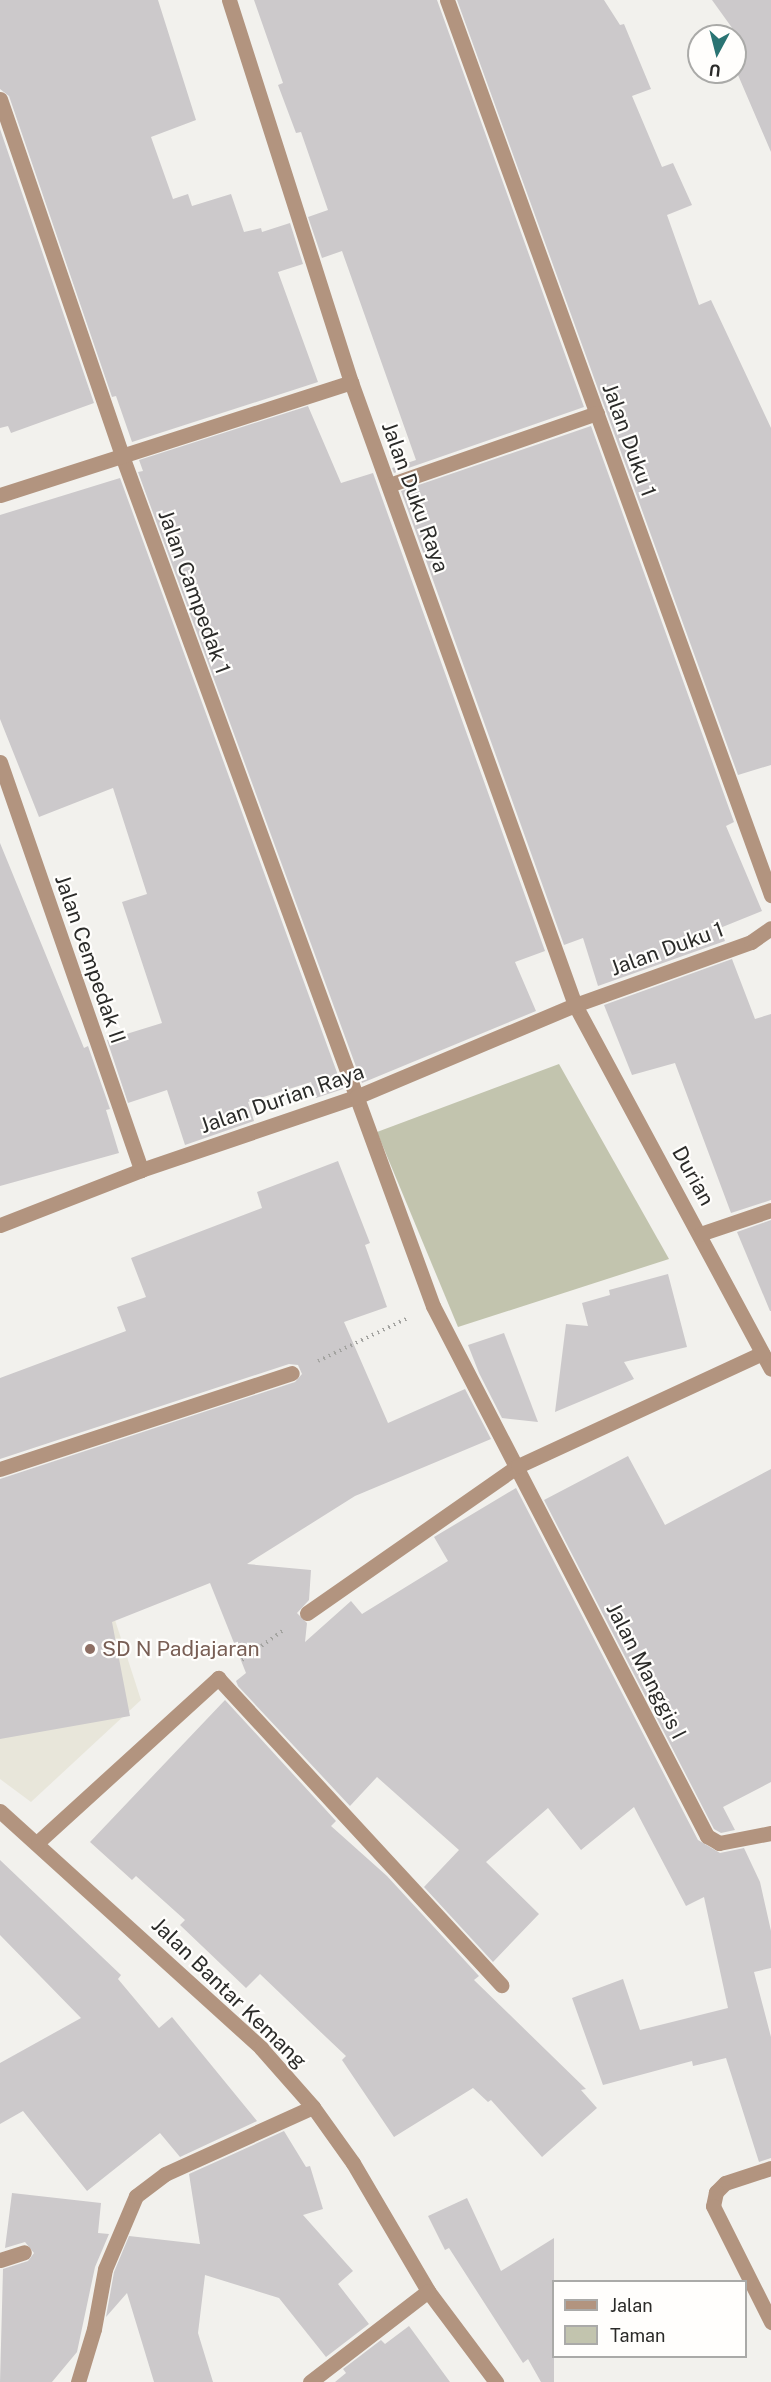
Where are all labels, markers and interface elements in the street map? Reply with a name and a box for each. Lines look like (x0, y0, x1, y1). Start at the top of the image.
north arrow (687, 24, 747, 84)
text: U (708, 60, 722, 81)
street label: Jalan Duku 1 (597, 380, 661, 500)
street label: Jalan Duku Raya (376, 418, 454, 576)
street label: Jalan Campedak 1 (153, 506, 235, 678)
street label: Jalan Cempedak II (49, 871, 131, 1047)
street label: Jalan Duku 1 (607, 917, 727, 981)
street label: Jalan Durian Raya (197, 1059, 367, 1139)
street label: Durian (666, 1142, 720, 1210)
street label: Jalan Manggis I (601, 1599, 691, 1743)
place label: SD N Padjajaran (102, 1636, 260, 1662)
marker: SD N Padjajaran (83, 1642, 97, 1656)
street label: Jalan Bantar Kemang (146, 1912, 312, 2074)
legend (552, 2280, 747, 2358)
text: Jalan (610, 2295, 653, 2316)
text: Taman (610, 2325, 665, 2346)

